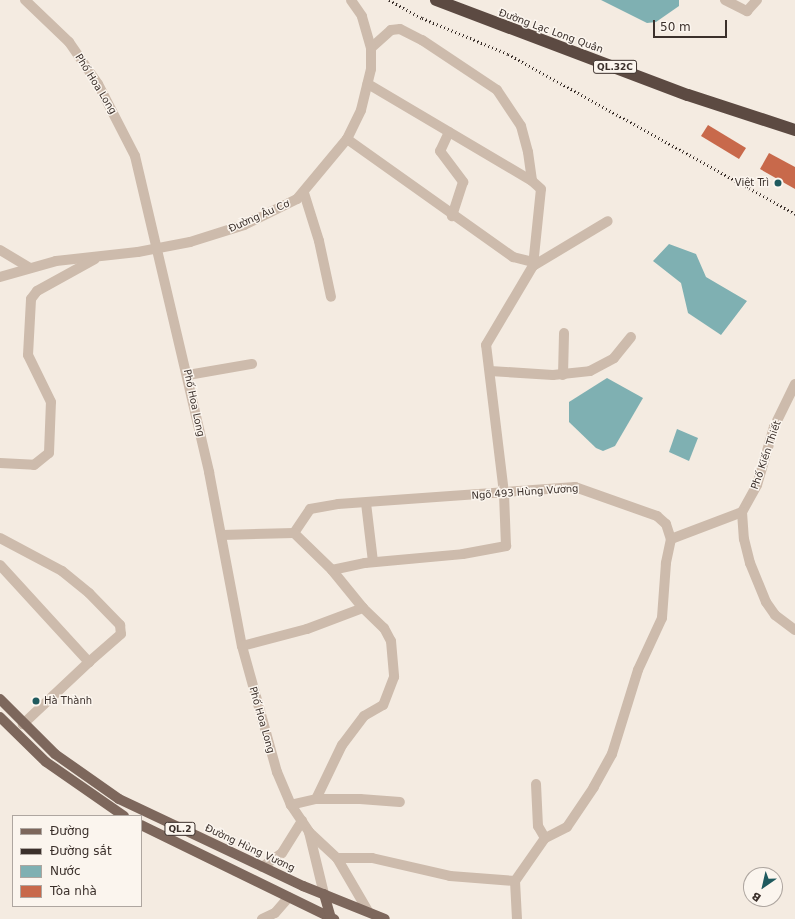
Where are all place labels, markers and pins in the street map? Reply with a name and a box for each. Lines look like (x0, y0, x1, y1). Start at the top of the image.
place label: Việt Trì (735, 177, 769, 189)
marker: Việt Trì (772, 177, 784, 189)
place label: Hà Thành (44, 695, 92, 707)
marker: Hà Thành (31, 696, 41, 706)

